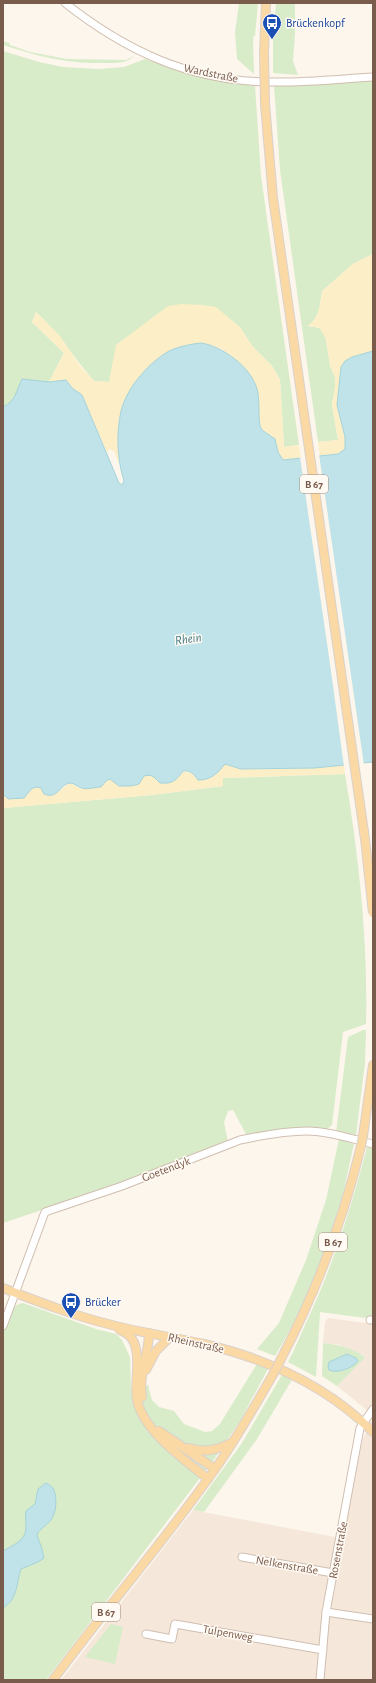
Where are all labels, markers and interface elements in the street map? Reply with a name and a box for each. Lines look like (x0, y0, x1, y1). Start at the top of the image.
bus stop icon: Brückenkopf (261, 12, 283, 40)
place label: Brückenkopf (286, 17, 346, 29)
street label: Wardstraße (183, 61, 239, 85)
road number: B 67 (300, 475, 328, 493)
water label: Rhein (174, 631, 202, 648)
street label: Goetendyk (140, 1154, 193, 1185)
road number: B 67 (319, 1233, 347, 1251)
bus stop icon: Brücker (60, 1291, 82, 1319)
place label: Brücker (85, 1296, 121, 1308)
street label: Rheinstraße (167, 1331, 225, 1355)
street label: Rosenstraße (327, 1520, 349, 1580)
street label: Nelkenstraße (255, 1554, 319, 1576)
road number: B 67 (92, 1603, 120, 1621)
street label: Tulpenweg (202, 1623, 254, 1643)

